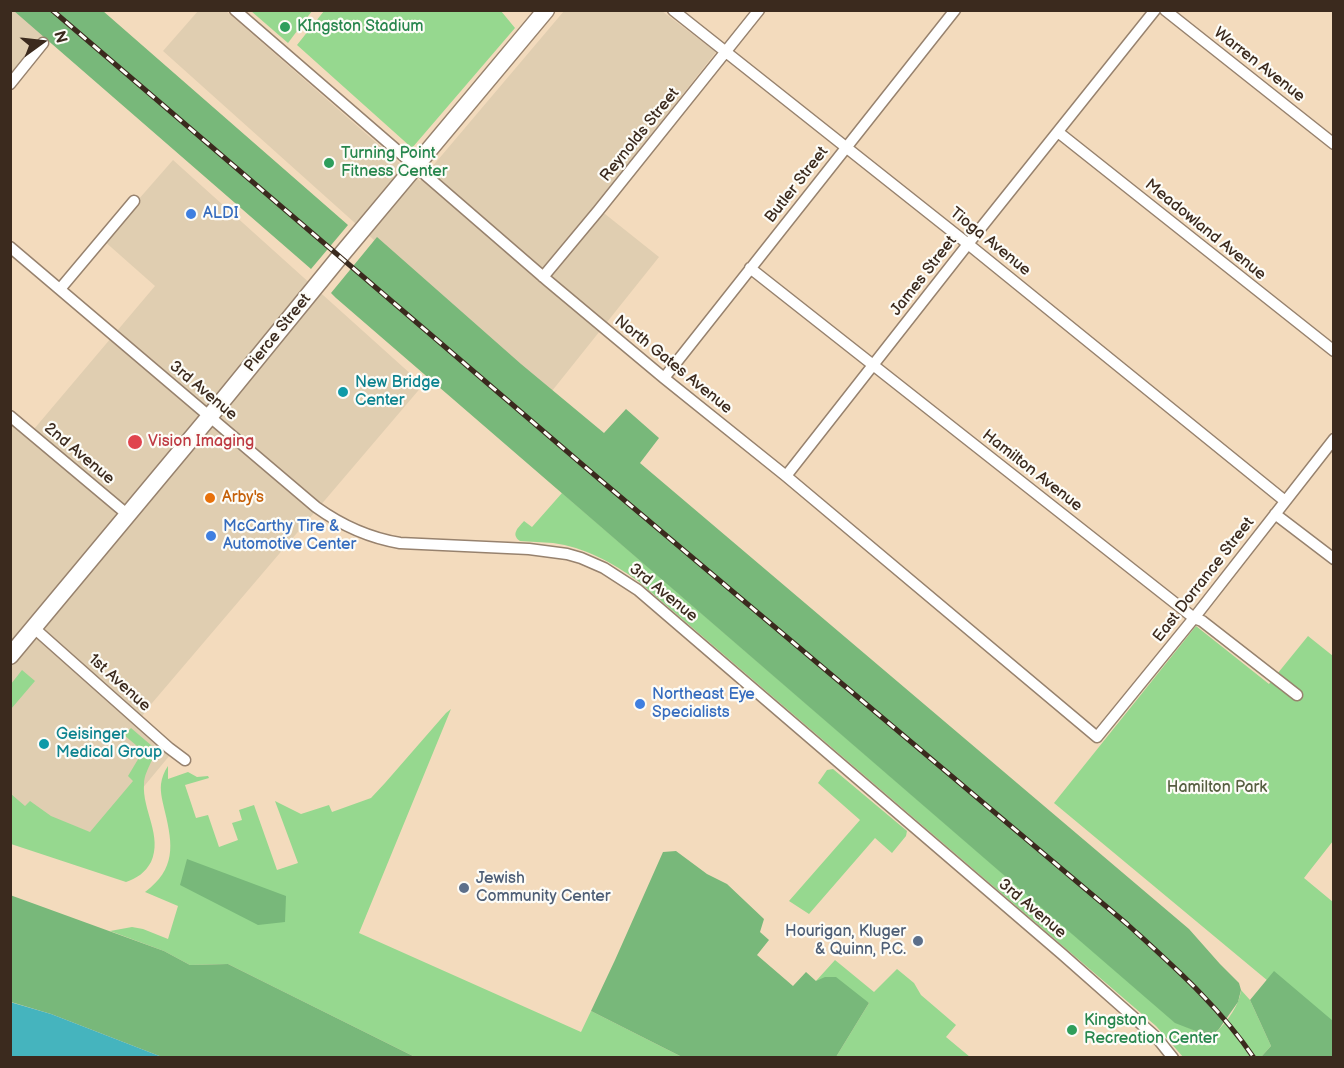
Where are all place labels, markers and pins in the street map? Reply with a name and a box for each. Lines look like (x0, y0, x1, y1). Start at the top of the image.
place label: KIngston Stadium (297, 17, 424, 37)
marker: KIngston Stadium (278, 20, 292, 34)
place label: Turning Point Fitness Center (341, 144, 447, 182)
marker: Turning Point Fitness Center (322, 156, 336, 170)
place label: ALDI (203, 204, 239, 224)
marker: ALDI (184, 207, 198, 221)
place label: New Bridge Center (355, 373, 440, 411)
marker: New Bridge Center (336, 385, 350, 399)
place label: Vision Imaging (148, 432, 254, 452)
marker: Vision Imaging (126, 433, 144, 451)
place label: Arby's (222, 488, 264, 508)
marker: Arby's (203, 491, 217, 505)
place label: McCarthy Tire & Automotive Center (223, 517, 356, 555)
marker: McCarthy Tire & Automotive Center (204, 529, 218, 543)
place label: Northeast Eye Specialists (652, 685, 755, 723)
marker: Northeast Eye Specialists (633, 697, 647, 711)
place label: Geisinger Medical Group (56, 725, 162, 763)
marker: Geisinger Medical Group (37, 737, 51, 751)
place label: Jewish Community Center (476, 869, 611, 907)
marker: Jewish Community Center (457, 881, 471, 895)
place label: Hourigan, Kluger & Quinn, P.C. (785, 922, 906, 960)
marker: Hourigan, Kluger & Quinn, P.C. (911, 934, 925, 948)
place label: Kingston Recreation Center (1084, 1011, 1218, 1049)
marker: Kingston Recreation Center (1065, 1023, 1079, 1037)

